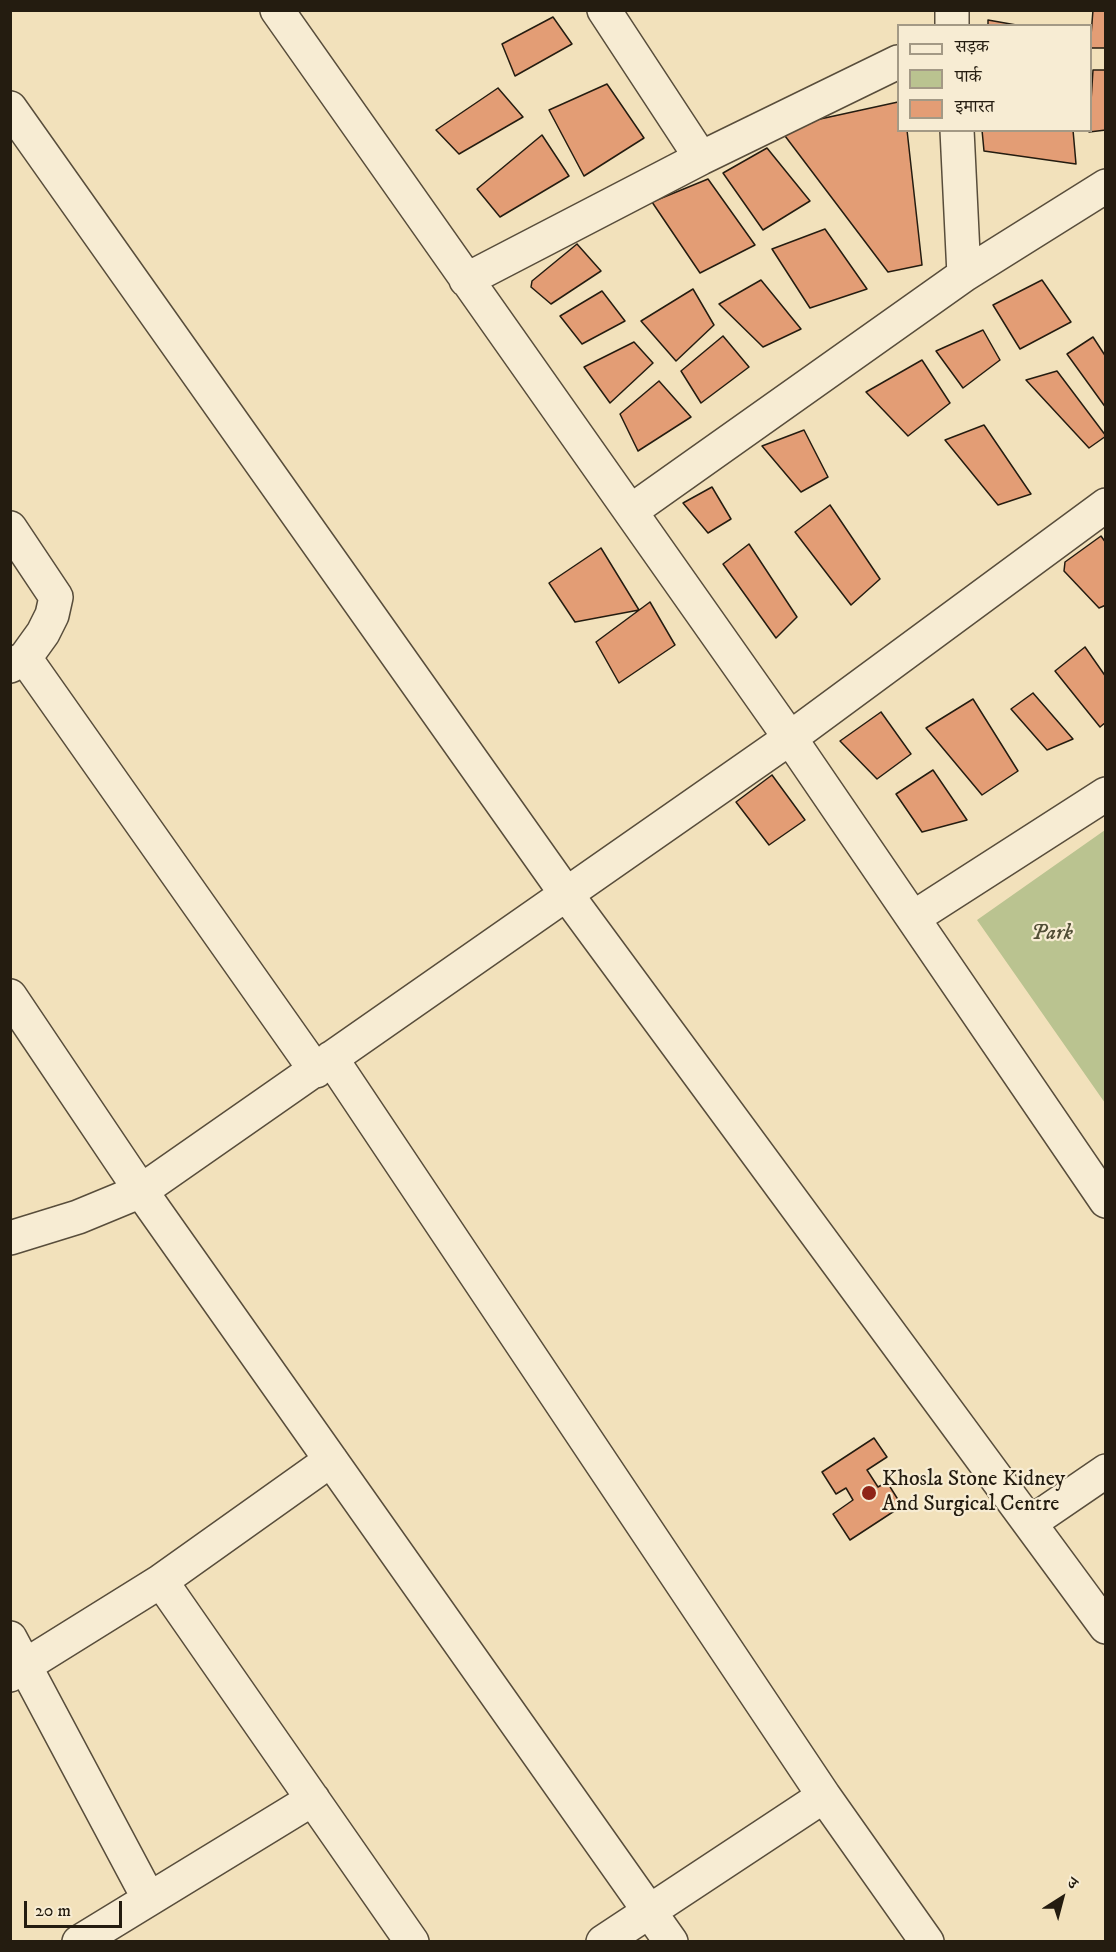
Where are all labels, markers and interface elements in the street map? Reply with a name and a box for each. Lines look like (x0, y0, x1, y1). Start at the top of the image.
legend (897, 24, 1092, 132)
text: सड़क (955, 36, 989, 58)
text: पार्क (955, 66, 982, 88)
text: इमारत (955, 96, 994, 118)
park label: Park (1031, 921, 1073, 947)
place label: Khosla Stone Kidney And Surgical Centre (882, 1467, 1065, 1518)
marker: Khosla Stone Kidney And Surgical Centre (860, 1484, 878, 1502)
north arrow (1032, 1868, 1092, 1928)
text: उ (1063, 1873, 1082, 1894)
scale bar (27, 1889, 124, 1927)
text: 20 m (35, 1900, 71, 1922)

